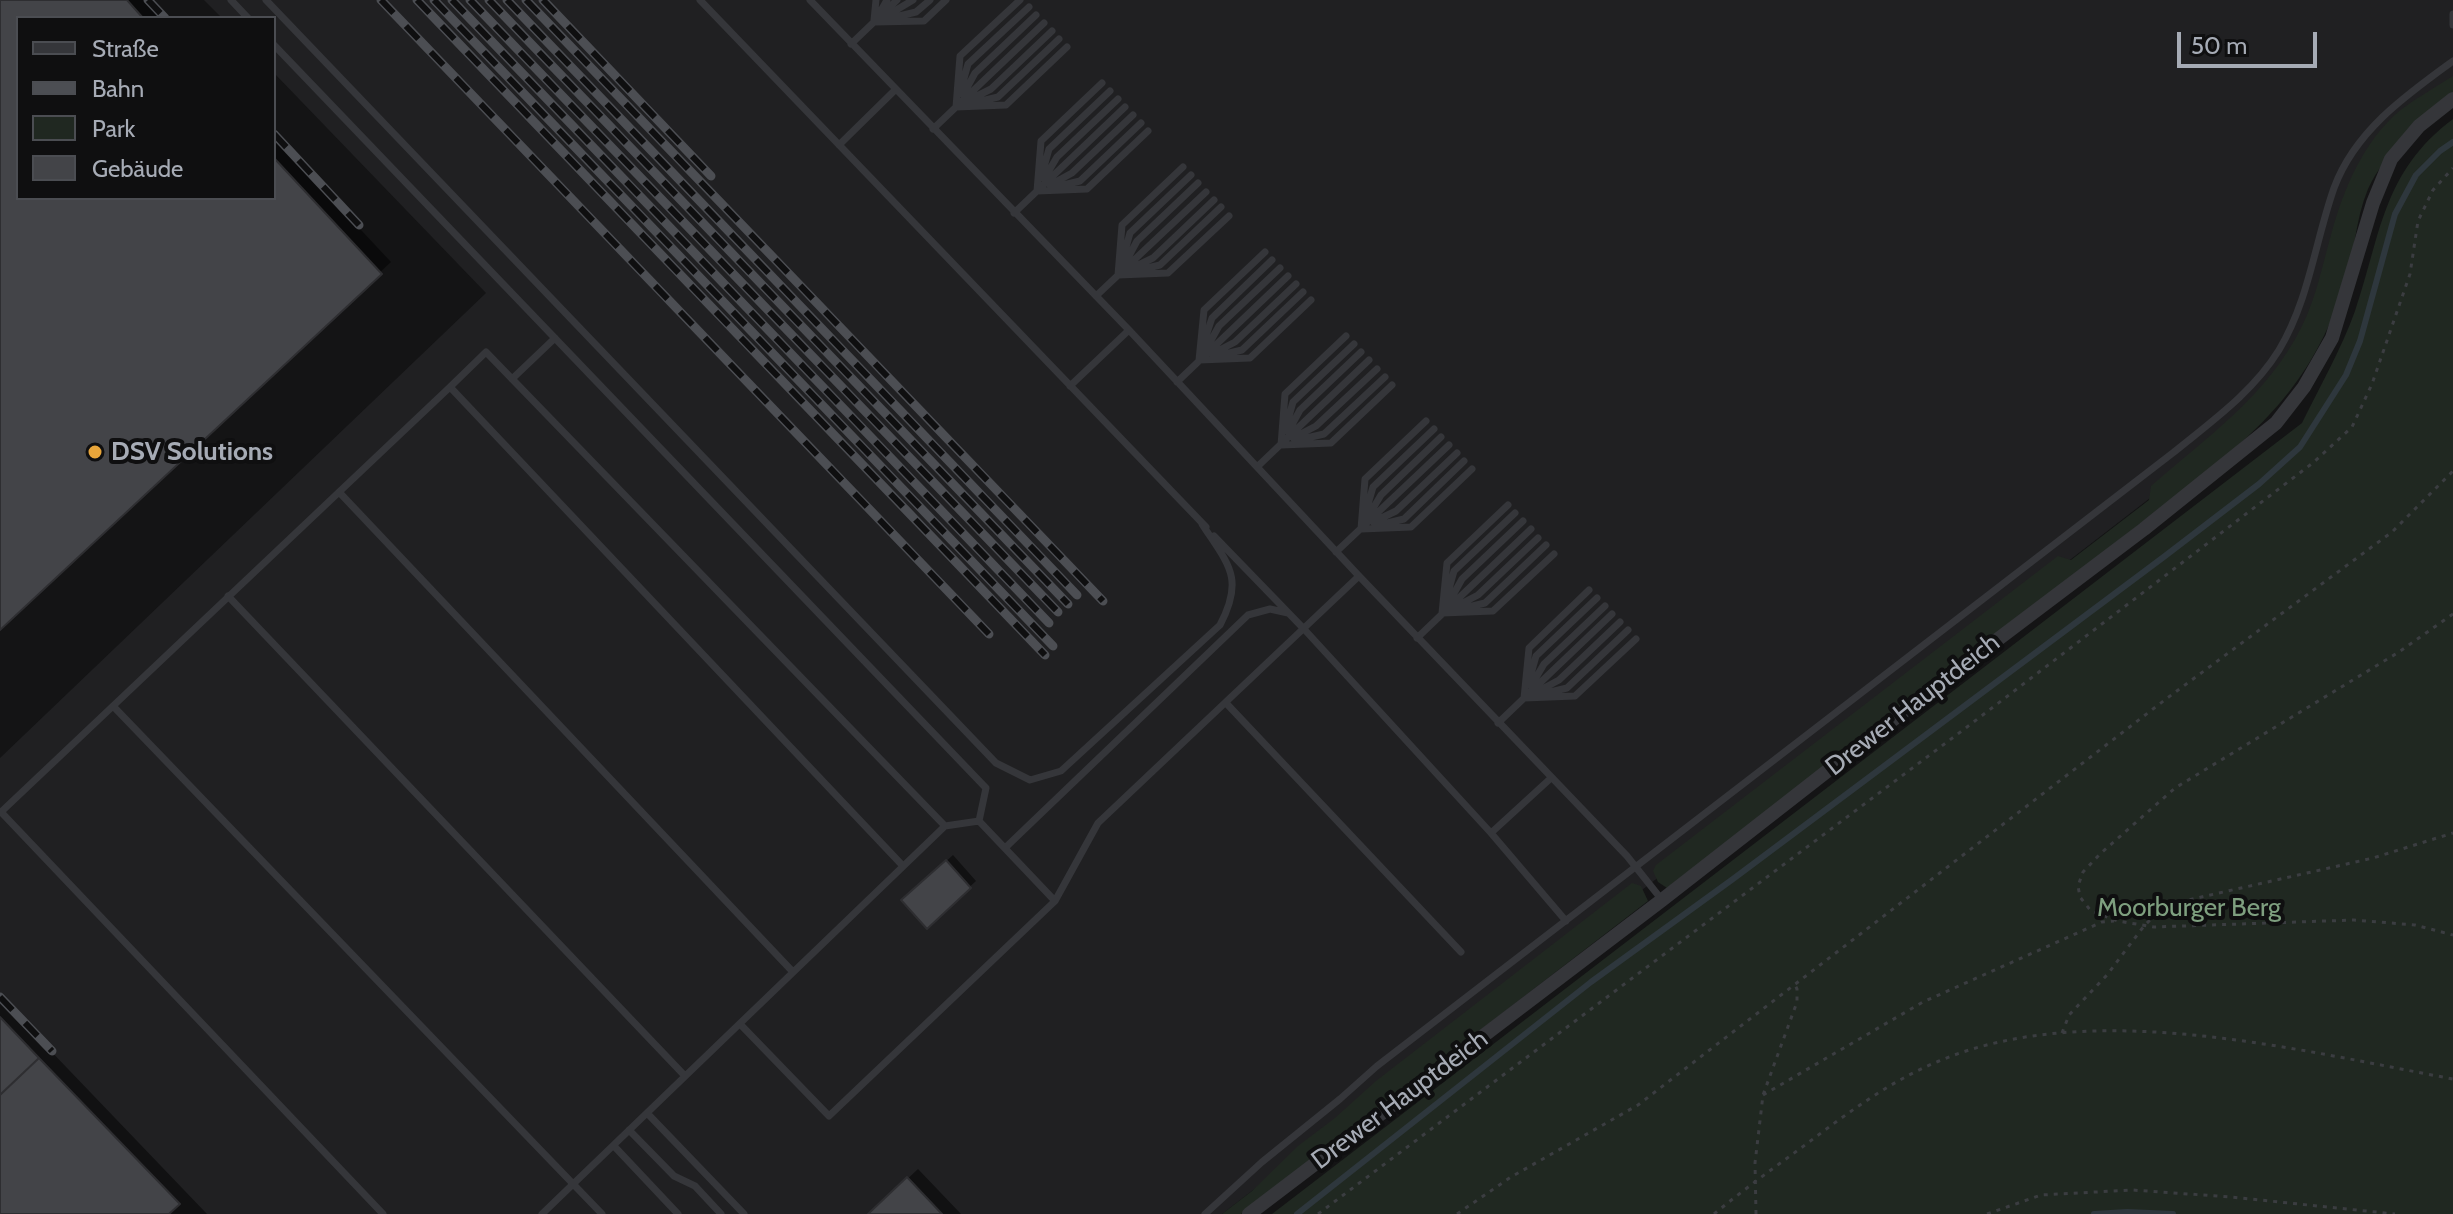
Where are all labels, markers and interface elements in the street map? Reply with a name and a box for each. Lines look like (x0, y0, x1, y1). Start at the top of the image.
legend (16, 16, 276, 200)
scale bar (2181, 16, 2321, 66)
text: 50 m (2191, 31, 2247, 60)
text: Straße (92, 34, 159, 63)
text: Bahn (92, 74, 144, 103)
text: Park (92, 114, 135, 143)
text: Gebäude (92, 154, 183, 183)
place label: DSV Solutions (111, 436, 273, 468)
marker: DSV Solutions (86, 443, 104, 461)
street label: Drewer Hauptdeich (1820, 627, 2006, 783)
park label: Moorburger Berg (2097, 892, 2281, 924)
street label: Drewer Hauptdeich (1306, 1024, 1494, 1176)

